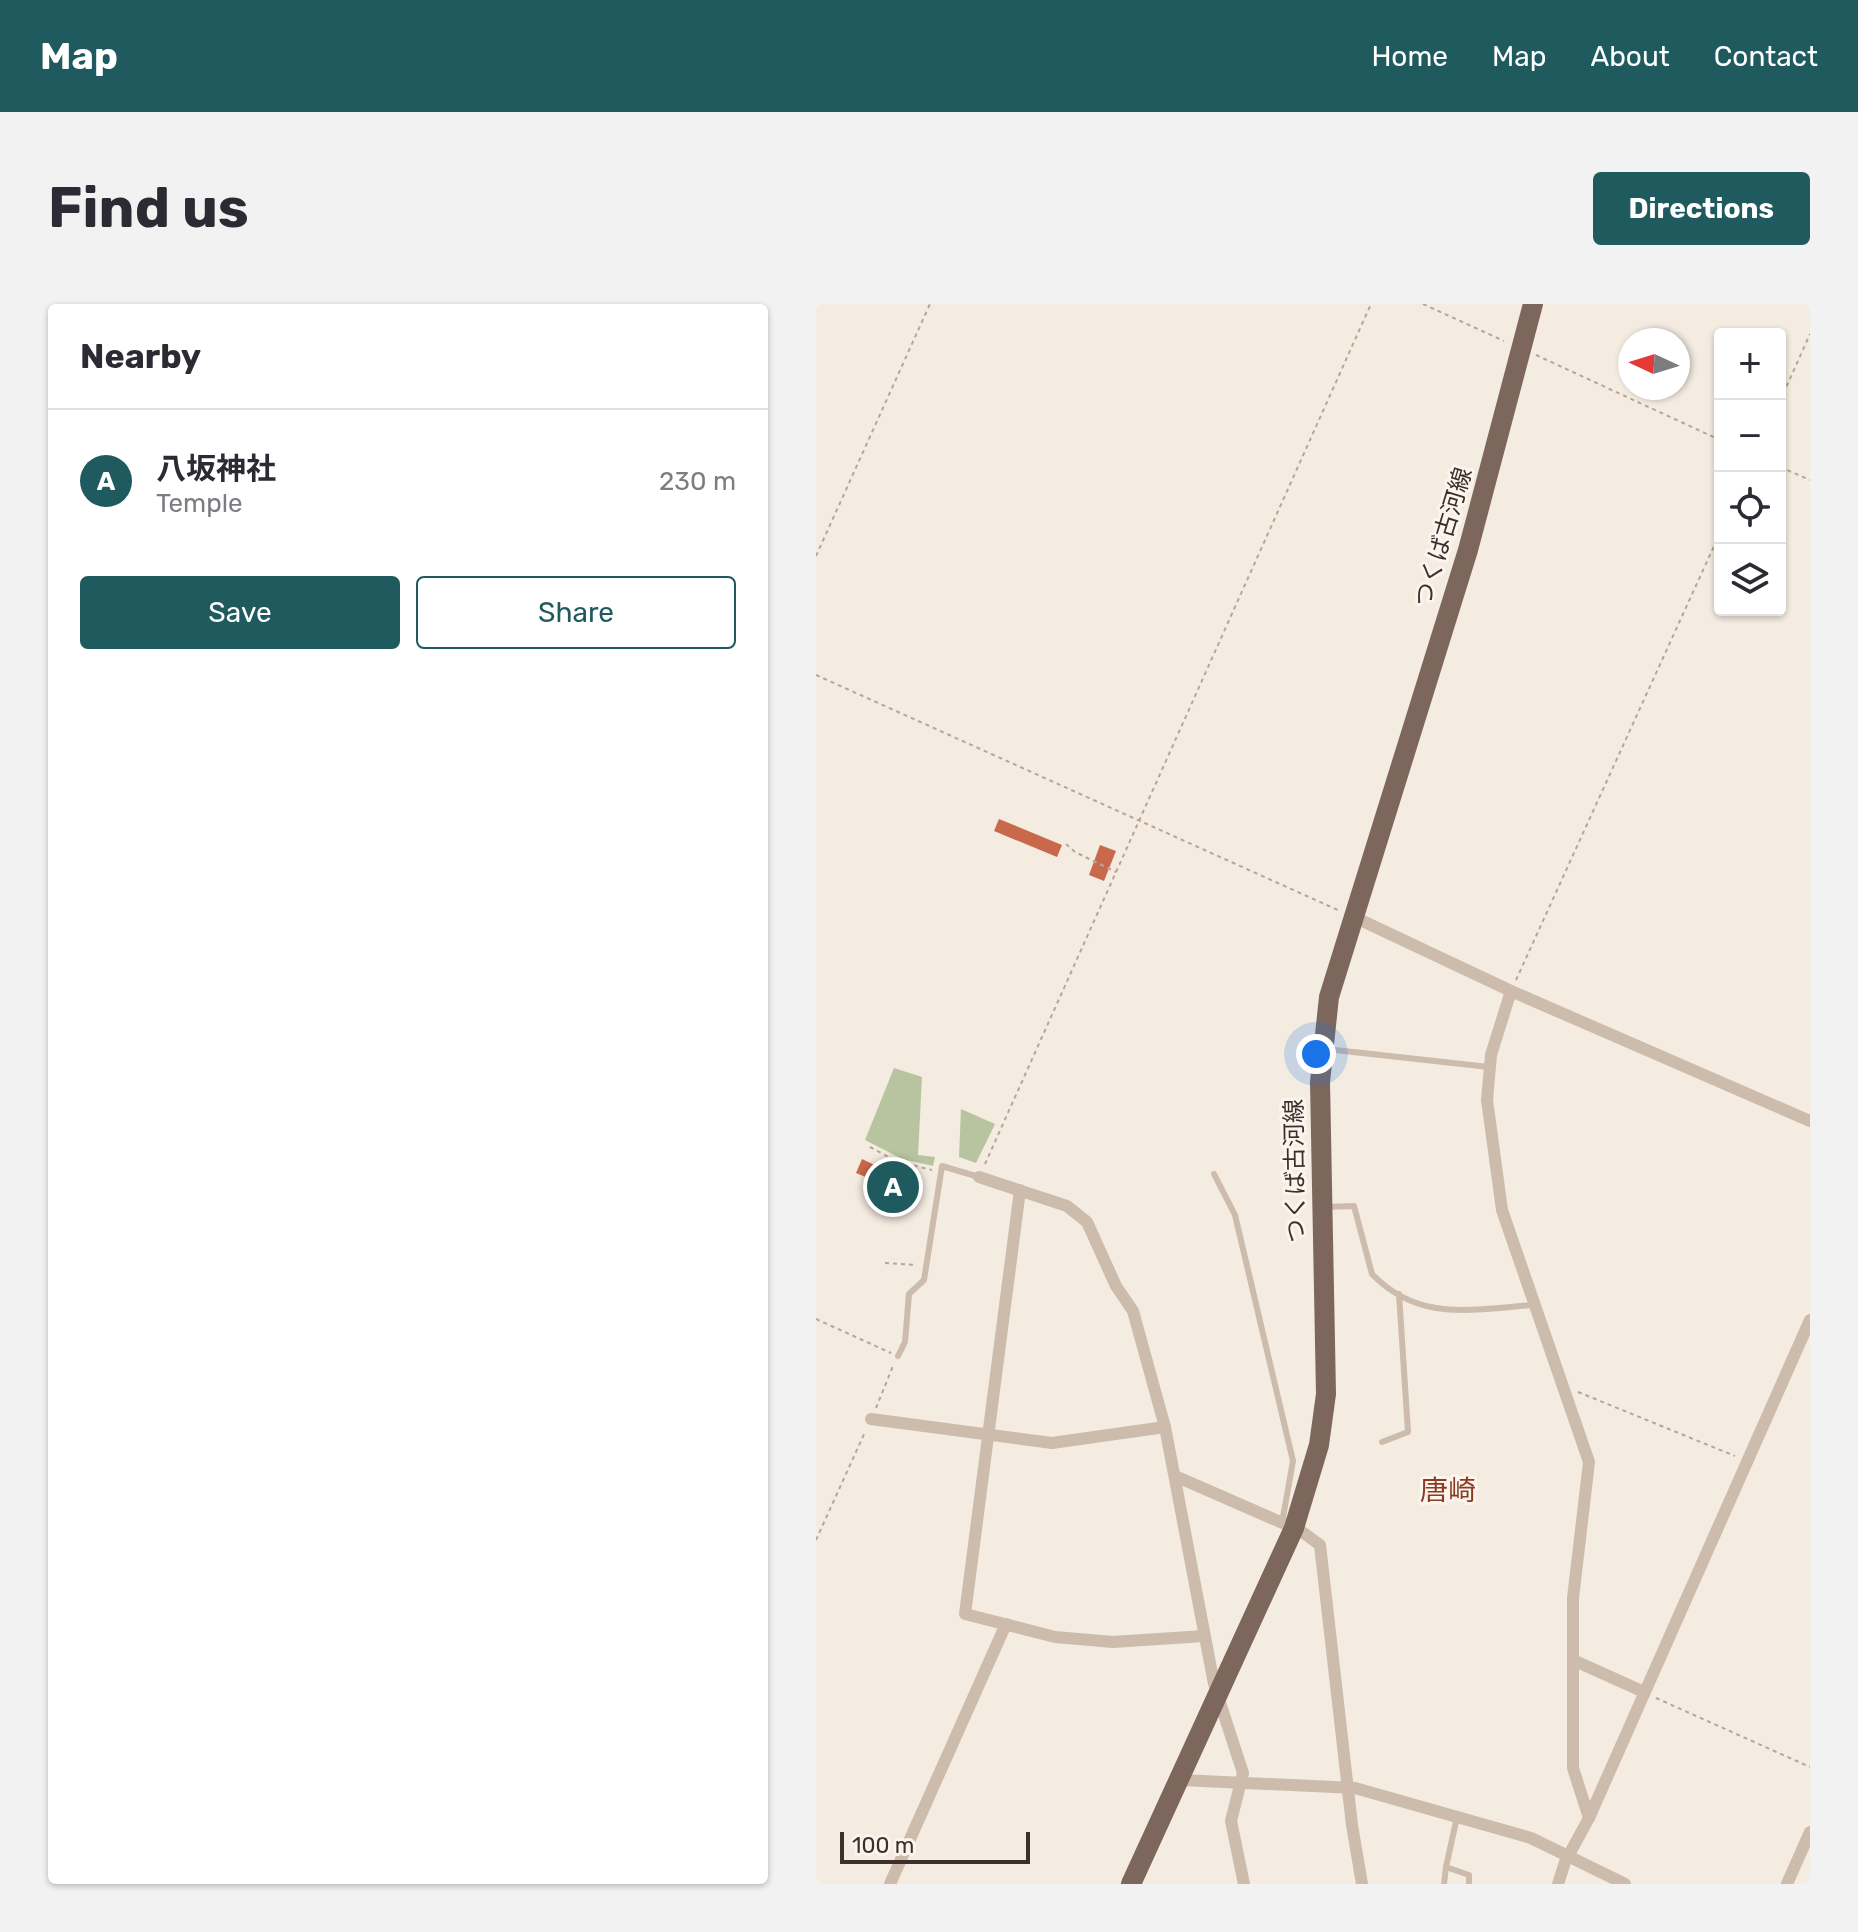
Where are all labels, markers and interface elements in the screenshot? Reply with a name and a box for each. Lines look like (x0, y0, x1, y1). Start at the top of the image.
text: Map (40, 33, 118, 79)
text: Home (1371, 40, 1448, 73)
text: Map (1492, 40, 1546, 73)
text: About (1590, 40, 1670, 73)
text: Contact (1714, 40, 1818, 73)
button: Directions (1593, 172, 1810, 245)
text: Find us (48, 175, 249, 241)
north arrow (1618, 328, 1690, 400)
map controls (1714, 328, 1786, 616)
button: + (1714, 328, 1786, 400)
text: Nearby (80, 336, 201, 377)
button: − (1714, 400, 1786, 472)
text: 八坂神社 (156, 451, 276, 487)
street label: つくば古河線 (1409, 464, 1477, 610)
text: A (97, 466, 115, 497)
text: 230 m (659, 466, 736, 497)
button: locate (1714, 472, 1786, 544)
text: Temple (156, 488, 243, 519)
button: layers (1714, 544, 1786, 616)
button: Save (80, 576, 400, 649)
button: Share (416, 576, 736, 649)
your location (1296, 1034, 1336, 1074)
street label: つくば古河線 (1280, 1099, 1310, 1243)
pin: A (867, 1157, 919, 1217)
district label: 唐崎 (1420, 1474, 1476, 1507)
scale bar (840, 1828, 1030, 1864)
text: 100 m (852, 1832, 914, 1859)

